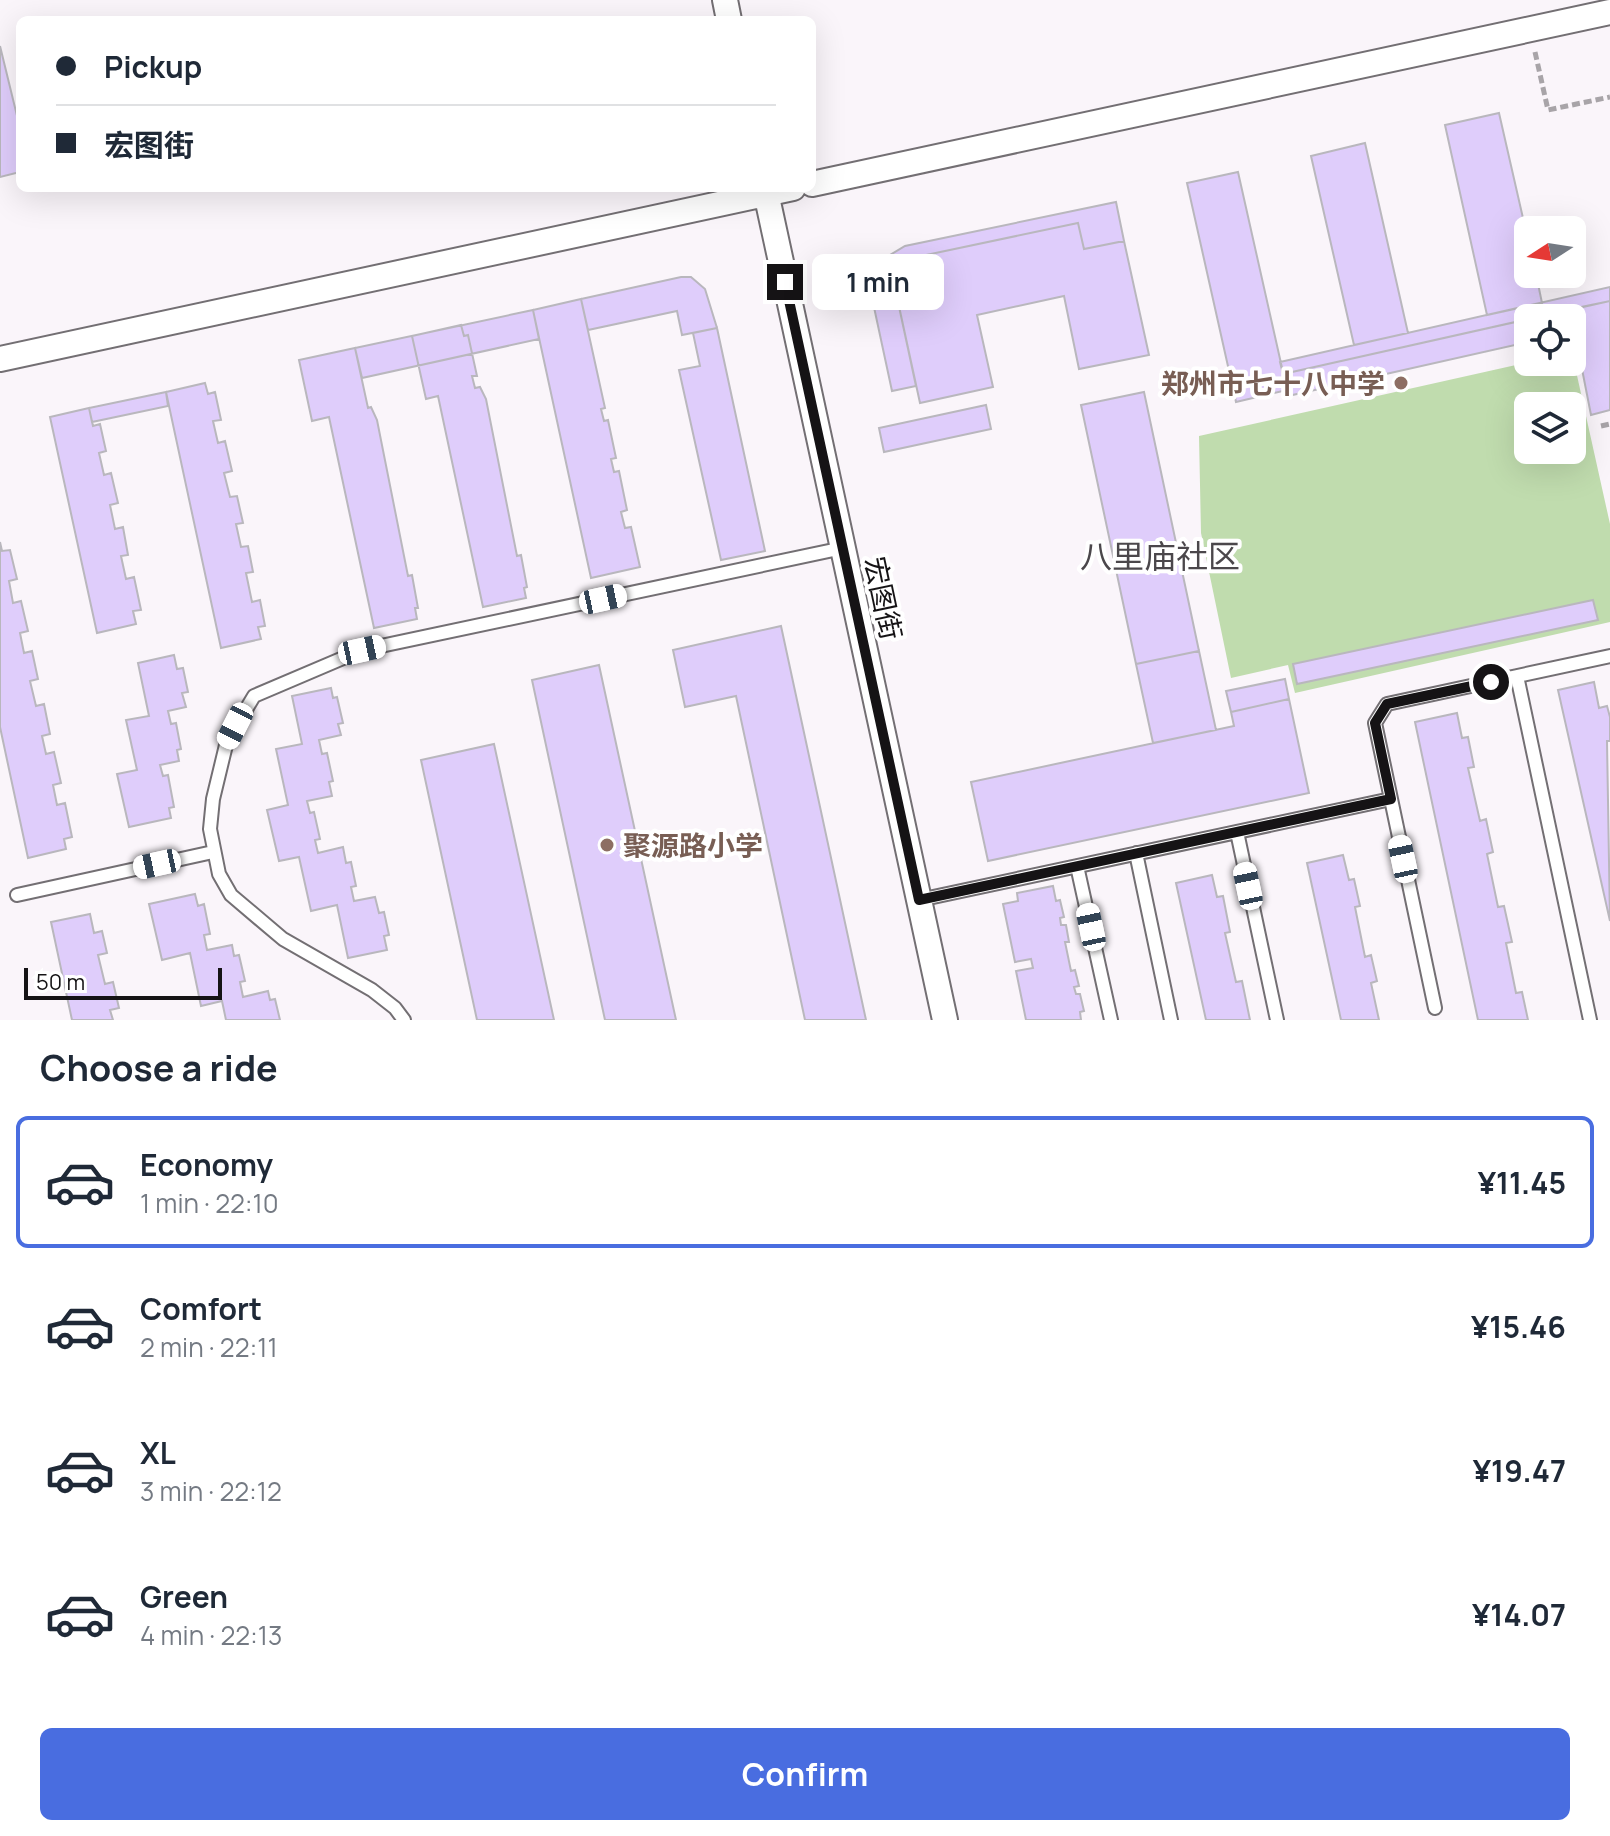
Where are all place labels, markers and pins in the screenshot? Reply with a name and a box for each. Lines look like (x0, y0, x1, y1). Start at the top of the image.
place label: 郑州市七十八中学 (1161, 364, 1385, 402)
marker: 郑州市七十八中学 (1392, 374, 1410, 392)
place label: 聚源路小学 (623, 826, 763, 864)
marker: 聚源路小学 (598, 836, 616, 854)

